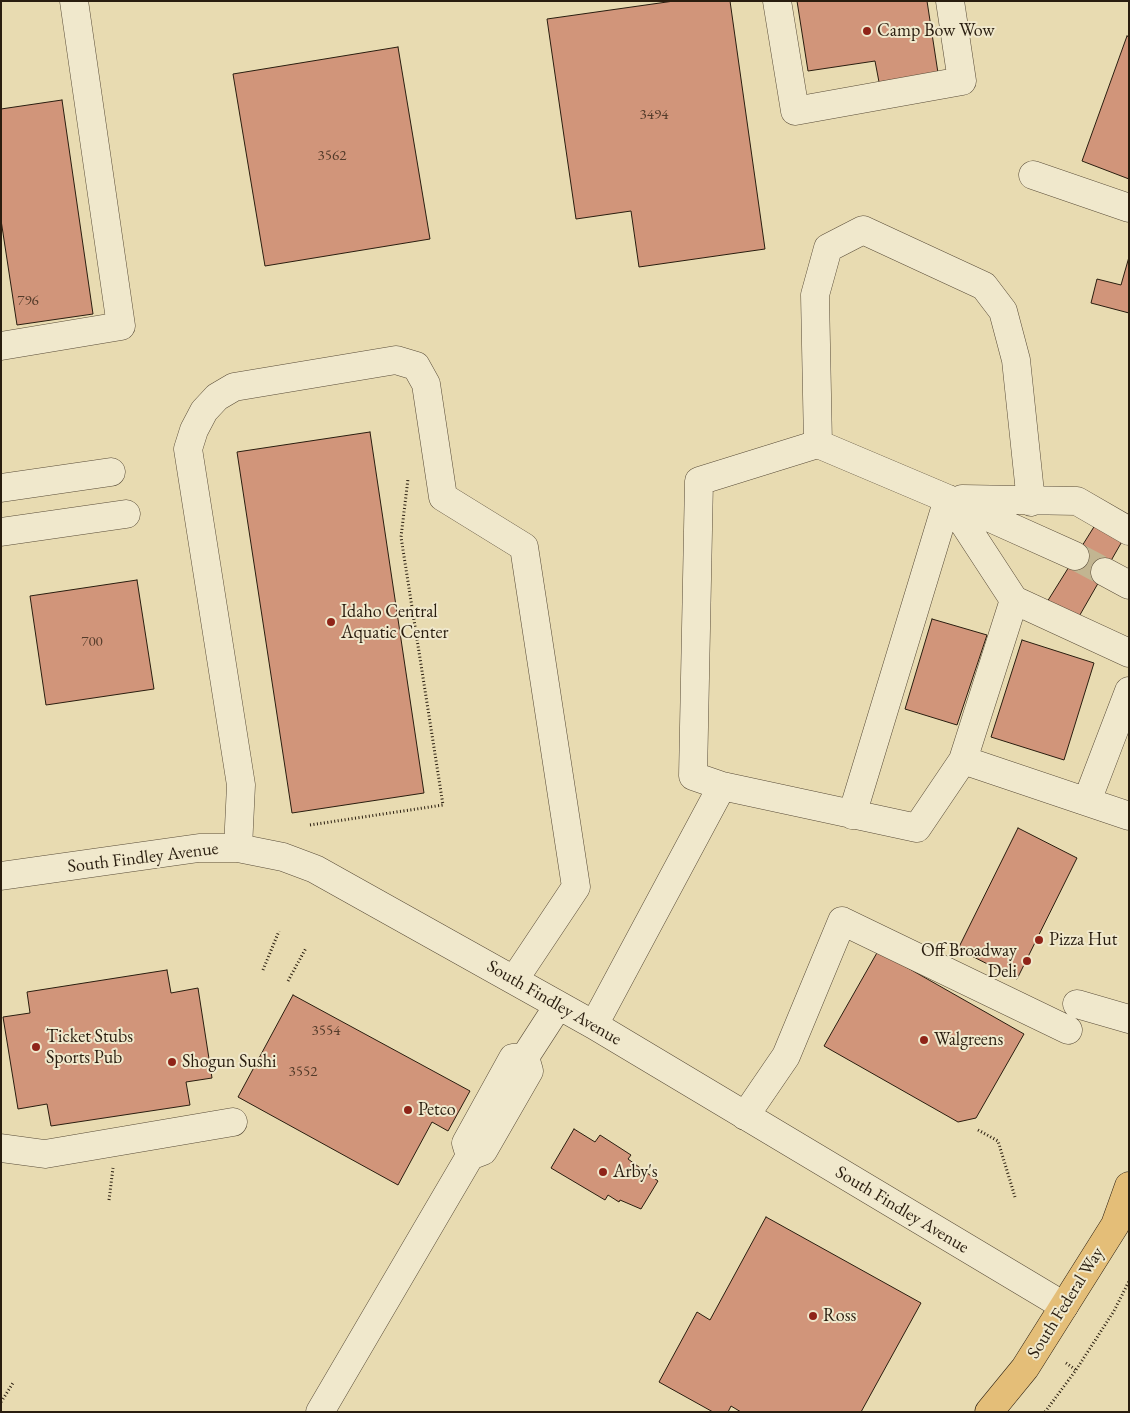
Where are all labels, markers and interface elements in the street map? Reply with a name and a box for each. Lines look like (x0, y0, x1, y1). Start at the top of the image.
place label: Camp Bow Wow (877, 20, 995, 42)
marker: Camp Bow Wow (861, 25, 873, 37)
house number: 3494 (640, 106, 668, 124)
house number: 3562 (318, 147, 346, 165)
house number: 796 (17, 292, 39, 310)
place label: Idaho Central Aquatic Center (341, 601, 448, 644)
marker: Idaho Central Aquatic Center (325, 616, 337, 628)
house number: 700 (81, 633, 103, 651)
street label: South Findley Avenue (66, 838, 220, 878)
place label: Pizza Hut (1049, 929, 1117, 951)
marker: Pizza Hut (1033, 934, 1045, 946)
place label: Off Broadway Deli (921, 940, 1017, 982)
marker: Off Broadway Deli (1021, 955, 1033, 967)
street label: South Findley Avenue (483, 956, 625, 1050)
house number: 3554 (312, 1022, 340, 1040)
place label: Ticket Stubs Sports Pub (46, 1026, 133, 1068)
place label: Walgreens (934, 1029, 1003, 1051)
marker: Walgreens (918, 1034, 930, 1046)
marker: Ticket Stubs Sports Pub (30, 1041, 42, 1053)
place label: Shogun Sushi (182, 1051, 276, 1073)
marker: Shogun Sushi (166, 1056, 178, 1068)
house number: 3552 (289, 1063, 317, 1081)
place label: Petco (418, 1099, 456, 1121)
marker: Petco (402, 1104, 414, 1116)
place label: Arby's (613, 1161, 658, 1183)
street label: South Findley Avenue (831, 1162, 973, 1258)
marker: Arby's (597, 1166, 609, 1178)
street label: South Federal Way (1023, 1243, 1109, 1363)
place label: Ross (823, 1305, 856, 1327)
marker: Ross (807, 1310, 819, 1322)

